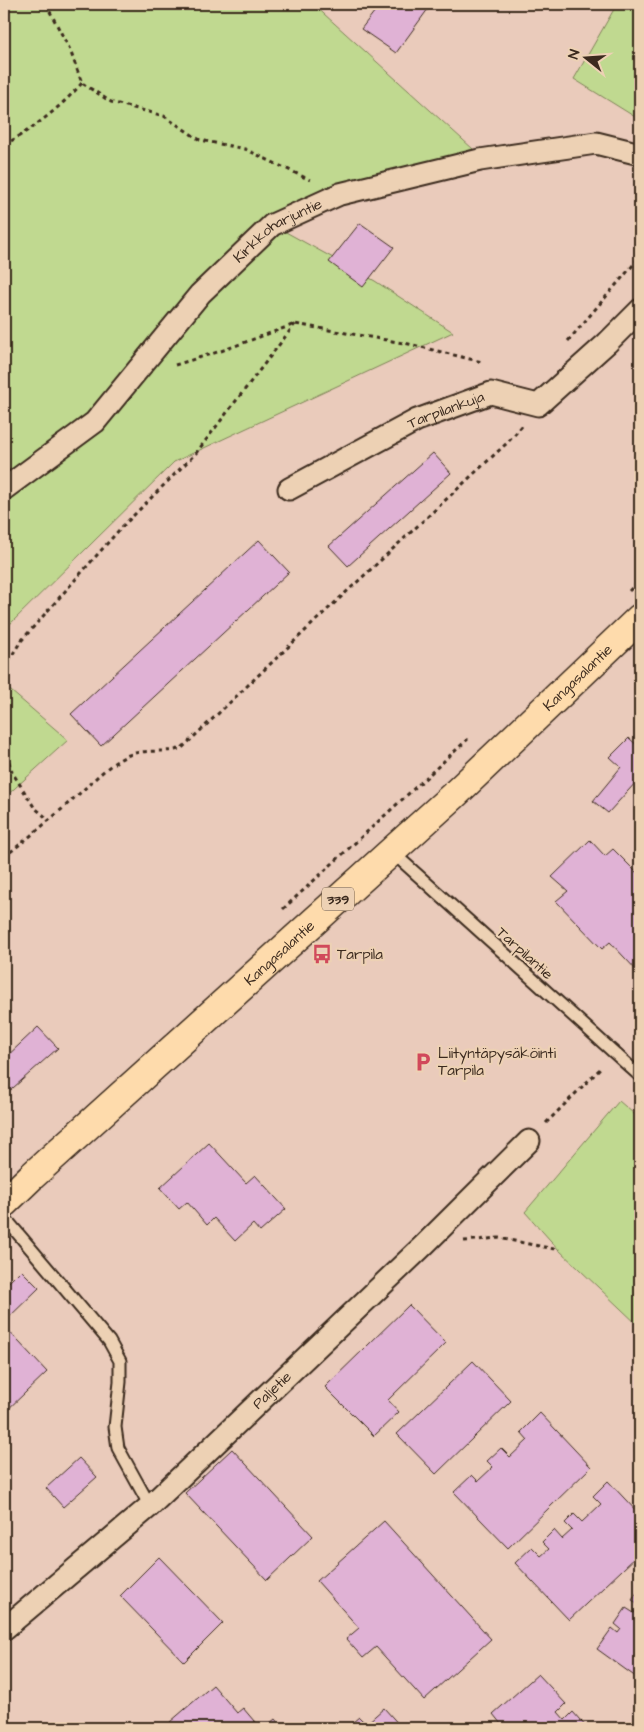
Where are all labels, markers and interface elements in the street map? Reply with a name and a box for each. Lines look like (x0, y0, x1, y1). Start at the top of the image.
north arrow (562, 32, 612, 82)
text: N (564, 47, 585, 62)
street label: Kirkkoharjuntie (229, 194, 326, 268)
street label: Tarpilankuja (404, 386, 488, 434)
street label: Kangasalantie (539, 640, 617, 716)
road number: 339 (322, 888, 354, 911)
street label: Kangasalantie (240, 916, 320, 991)
street label: Tarpilantie (492, 922, 558, 985)
bus stop icon: Tarpila (311, 943, 333, 965)
place label: Tarpila (337, 944, 383, 965)
place label: Liityntäpysäköinti Tarpila (438, 1043, 557, 1081)
parking icon: Liityntäpysäköinti Tarpila (412, 1051, 434, 1073)
street label: Paljetie (248, 1367, 296, 1414)

